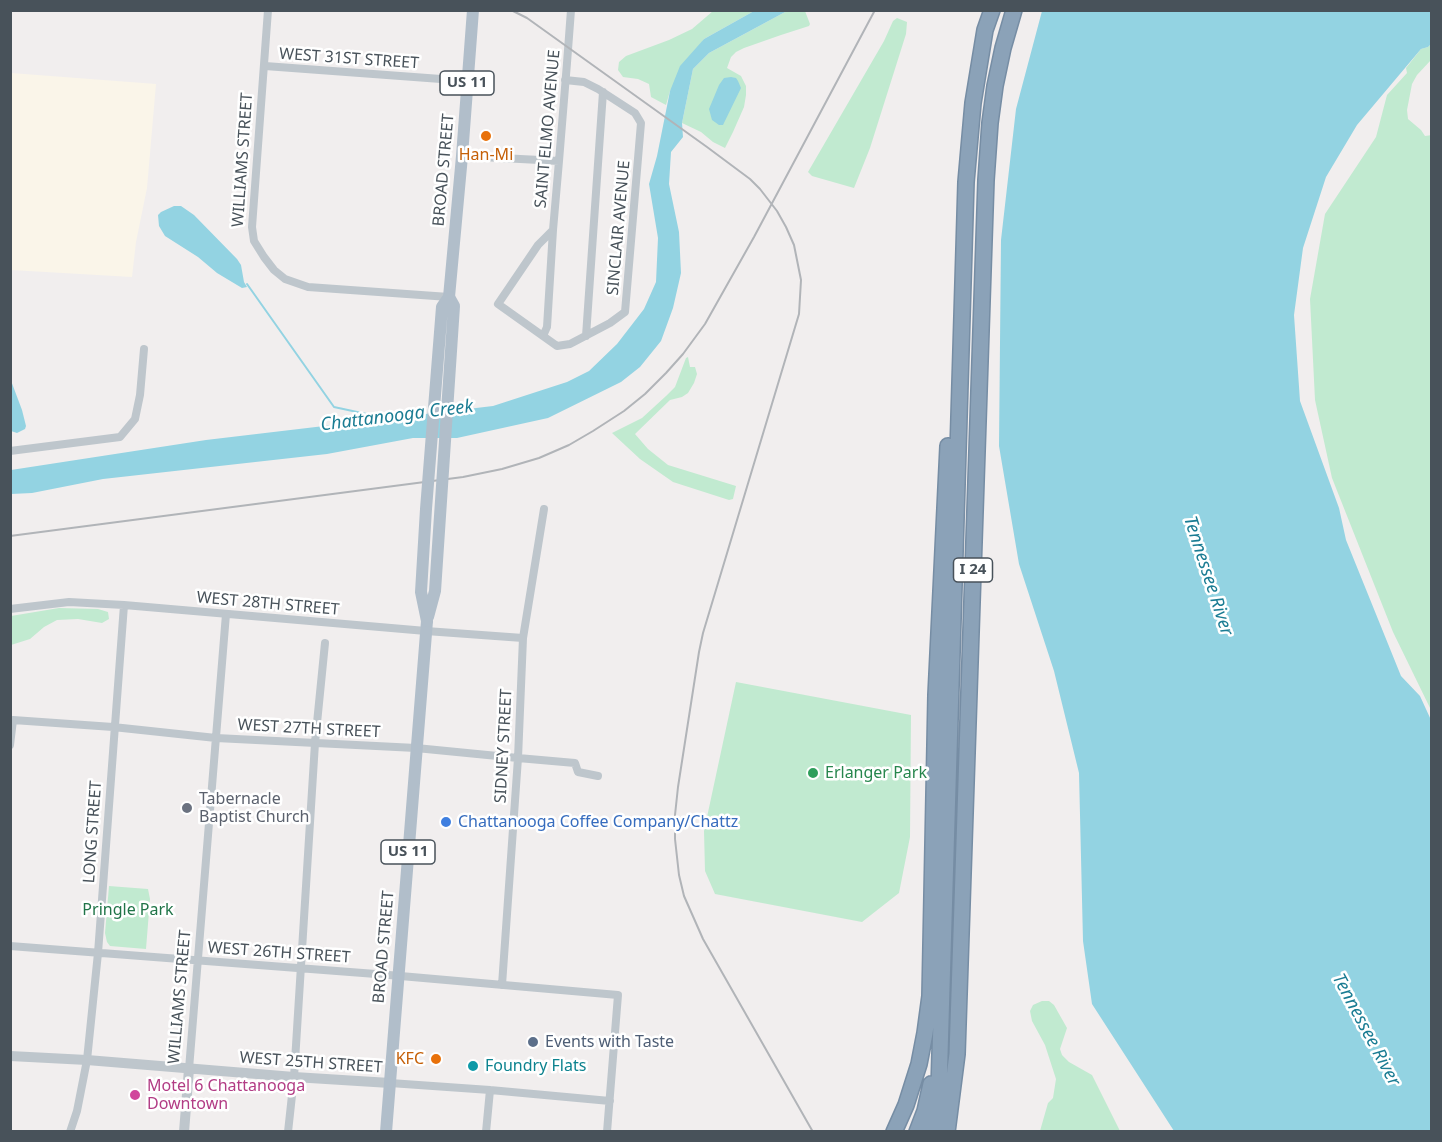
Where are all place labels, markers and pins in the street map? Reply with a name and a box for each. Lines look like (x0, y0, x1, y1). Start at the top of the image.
marker: Han-Mi (479, 129, 493, 143)
place label: Han-Mi (459, 145, 513, 165)
place label: Erlanger Park (825, 763, 927, 783)
marker: Erlanger Park (806, 766, 820, 780)
place label: Tabernacle Baptist Church (199, 789, 309, 827)
marker: Tabernacle Baptist Church (180, 801, 194, 815)
place label: Chattanooga Coffee Company/Chattz (458, 812, 738, 832)
marker: Chattanooga Coffee Company/Chattz (439, 815, 453, 829)
place label: Events with Taste (545, 1032, 674, 1052)
marker: Events with Taste (526, 1035, 540, 1049)
place label: KFC (396, 1049, 424, 1069)
marker: KFC (429, 1052, 443, 1066)
place label: Foundry Flats (485, 1056, 586, 1076)
marker: Foundry Flats (466, 1059, 480, 1073)
place label: Motel 6 Chattanooga Downtown (147, 1076, 305, 1114)
marker: Motel 6 Chattanooga Downtown (128, 1088, 142, 1102)

